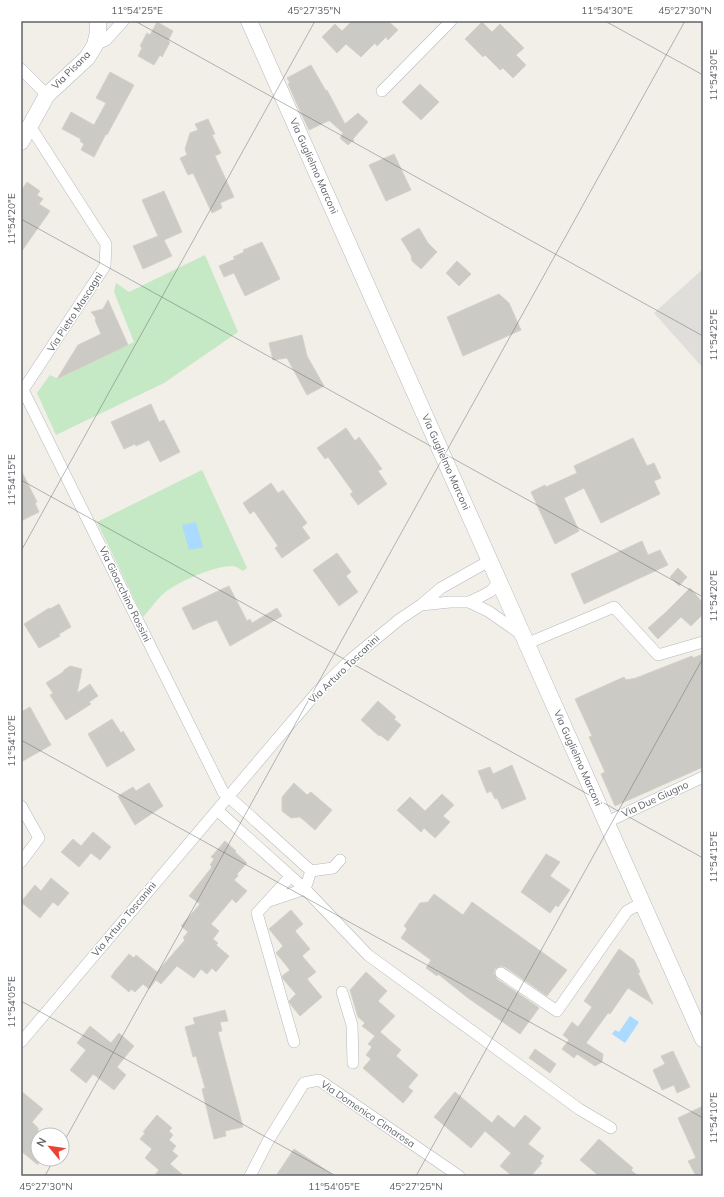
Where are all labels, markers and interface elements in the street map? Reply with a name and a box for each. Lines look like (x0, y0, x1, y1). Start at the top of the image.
text: 11°54'25"E (111, 4, 163, 17)
text: 45°27'35"N (287, 4, 341, 17)
text: 11°54'30"E (581, 4, 633, 17)
text: 45°27'30"N (658, 4, 712, 17)
street label: Via Pisana (49, 48, 93, 92)
text: 11°54'30"E (707, 49, 720, 101)
street label: Via Guglielmo Marconi (287, 116, 341, 216)
text: 11°54'20"E (5, 193, 18, 245)
street label: Via Pietro Mascagni (44, 270, 106, 354)
text: 11°54'25"E (707, 309, 720, 361)
street label: Via Guglielmo Marconi (419, 412, 473, 512)
text: 11°54'15"E (5, 454, 18, 506)
street label: Via Gioacchino Rossini (96, 544, 154, 644)
text: 11°54'20"E (707, 570, 720, 622)
street label: Via Arturo Toscanini (306, 632, 382, 706)
street label: Via Guglielmo Marconi (551, 708, 605, 808)
text: 11°54'10"E (5, 715, 18, 767)
street label: Via Due Giugno (619, 778, 691, 820)
text: 11°54'15"E (707, 831, 720, 883)
street label: Via Arturo Toscanini (89, 879, 159, 959)
text: 11°54'05"E (5, 976, 18, 1028)
street label: Via Domenico Cimarosa (318, 1078, 418, 1150)
text: 11°54'10"E (707, 1092, 720, 1144)
north arrow (30, 1127, 70, 1167)
text: N (33, 1135, 49, 1149)
text: 45°27'30"N (19, 1180, 73, 1193)
text: 11°54'05"E (308, 1180, 360, 1193)
text: 45°27'25"N (389, 1180, 443, 1193)

